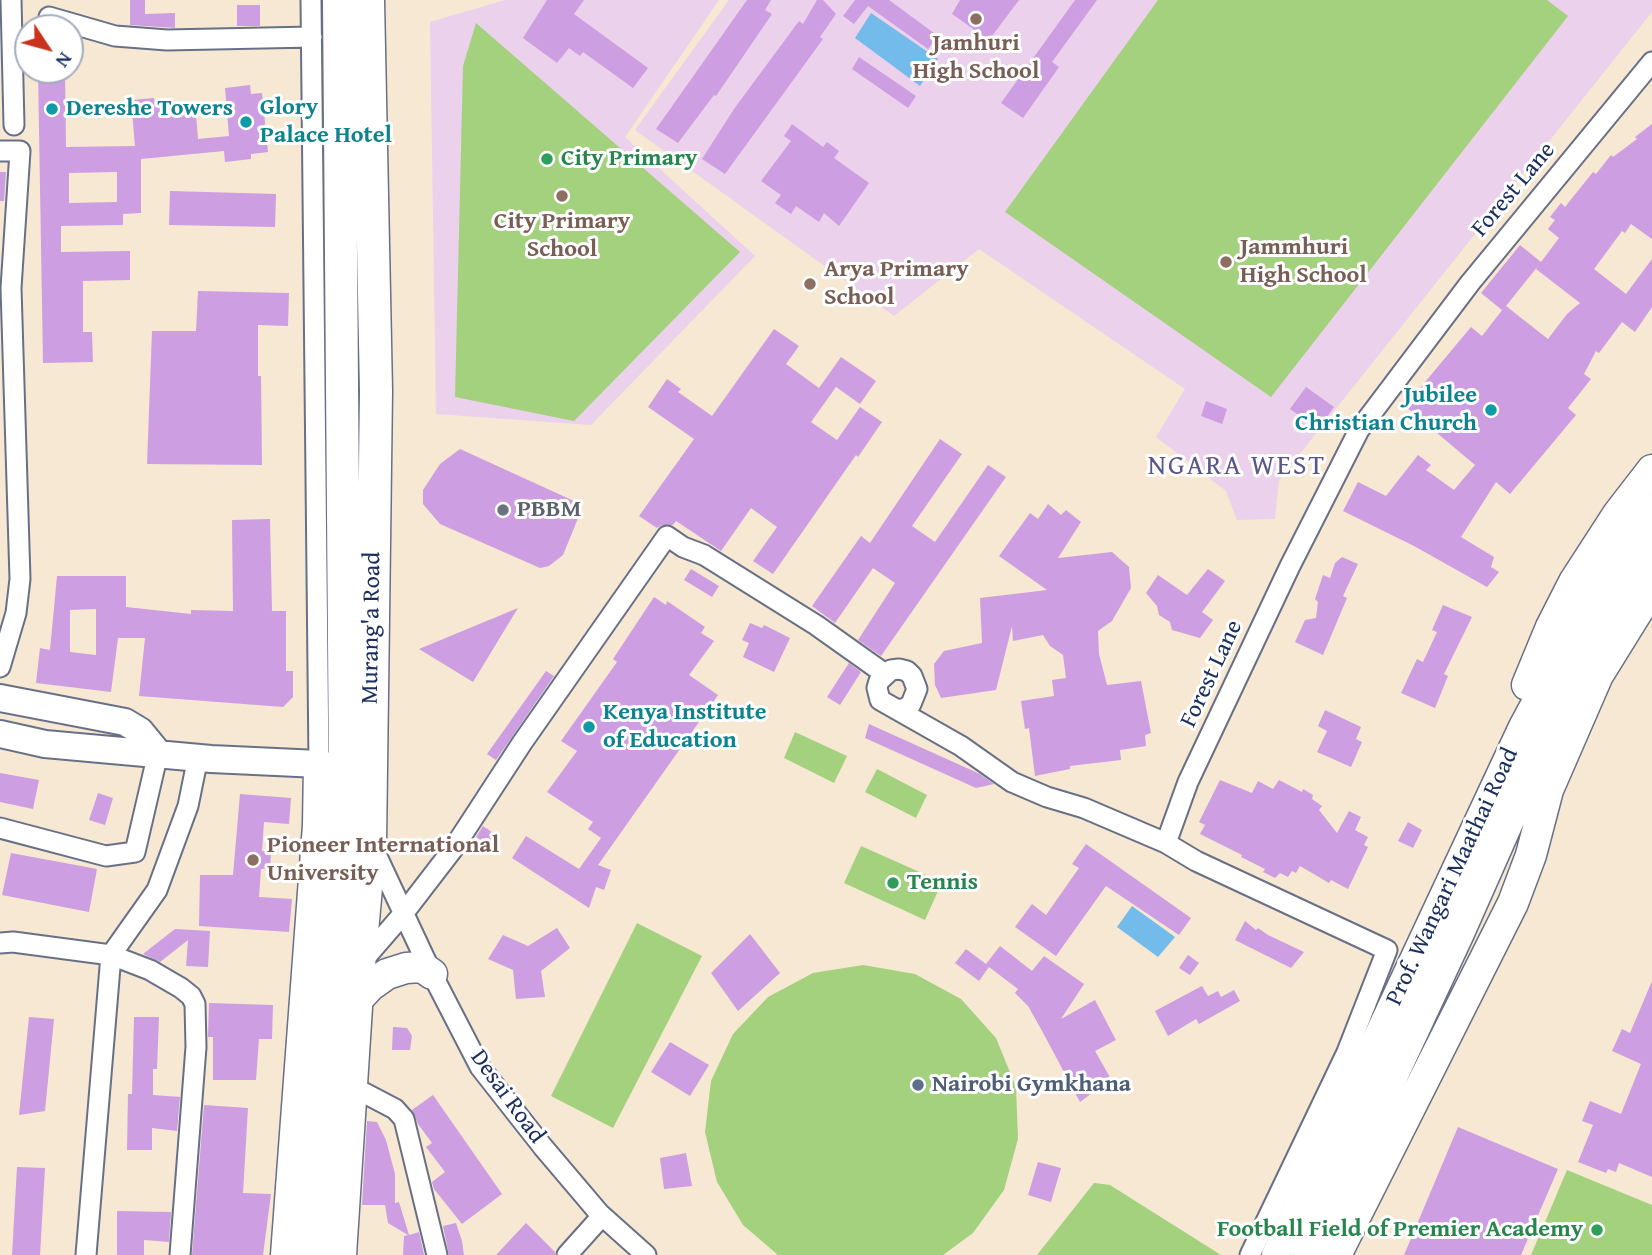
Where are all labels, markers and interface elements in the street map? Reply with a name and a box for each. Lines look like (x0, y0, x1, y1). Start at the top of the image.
marker: Jamhuri High School (968, 11, 984, 27)
north arrow (14, 14, 84, 84)
place label: Jamhuri High School (913, 30, 1039, 86)
text: N (49, 47, 79, 74)
place label: Glory Palace Hotel (260, 94, 392, 150)
place label: Dereshe Towers (66, 95, 233, 123)
marker: Dereshe Towers (44, 101, 60, 117)
marker: Glory Palace Hotel (238, 114, 254, 130)
street label: Forest Lane (1466, 137, 1562, 243)
place label: City Primary (561, 145, 697, 173)
marker: City Primary (539, 151, 555, 167)
marker: City Primary School (554, 188, 570, 204)
place label: City Primary School (494, 208, 630, 264)
place label: Jammhuri High School (1240, 234, 1367, 290)
marker: Jammhuri High School (1218, 254, 1234, 270)
place label: Arya Primary School (824, 256, 969, 312)
marker: Arya Primary School (802, 276, 818, 292)
place label: Jubilee Christian Church (1295, 382, 1477, 438)
marker: Jubilee Christian Church (1483, 402, 1499, 418)
district label: NGARA WEST (1149, 450, 1325, 484)
place label: PBBM (517, 496, 581, 524)
marker: PBBM (495, 502, 511, 518)
street label: Murang'a Road (356, 552, 388, 704)
street label: Forest Lane (1175, 616, 1249, 732)
place label: Kenya Institute of Education (603, 699, 766, 755)
marker: Kenya Institute of Education (581, 719, 597, 735)
street label: Prof. Wangari Maathai Road (1381, 744, 1525, 1010)
place label: Pioneer International University (267, 832, 499, 888)
marker: Pioneer International University (245, 852, 261, 868)
place label: Tennis (907, 869, 978, 897)
marker: Tennis (885, 875, 901, 891)
street label: Desai Road (463, 1044, 551, 1150)
place label: Nairobi Gymkhana (932, 1071, 1131, 1099)
marker: Nairobi Gymkhana (910, 1077, 926, 1093)
place label: Football Field of Premier Academy (1217, 1216, 1583, 1244)
marker: Football Field of Premier Academy (1589, 1222, 1605, 1238)

